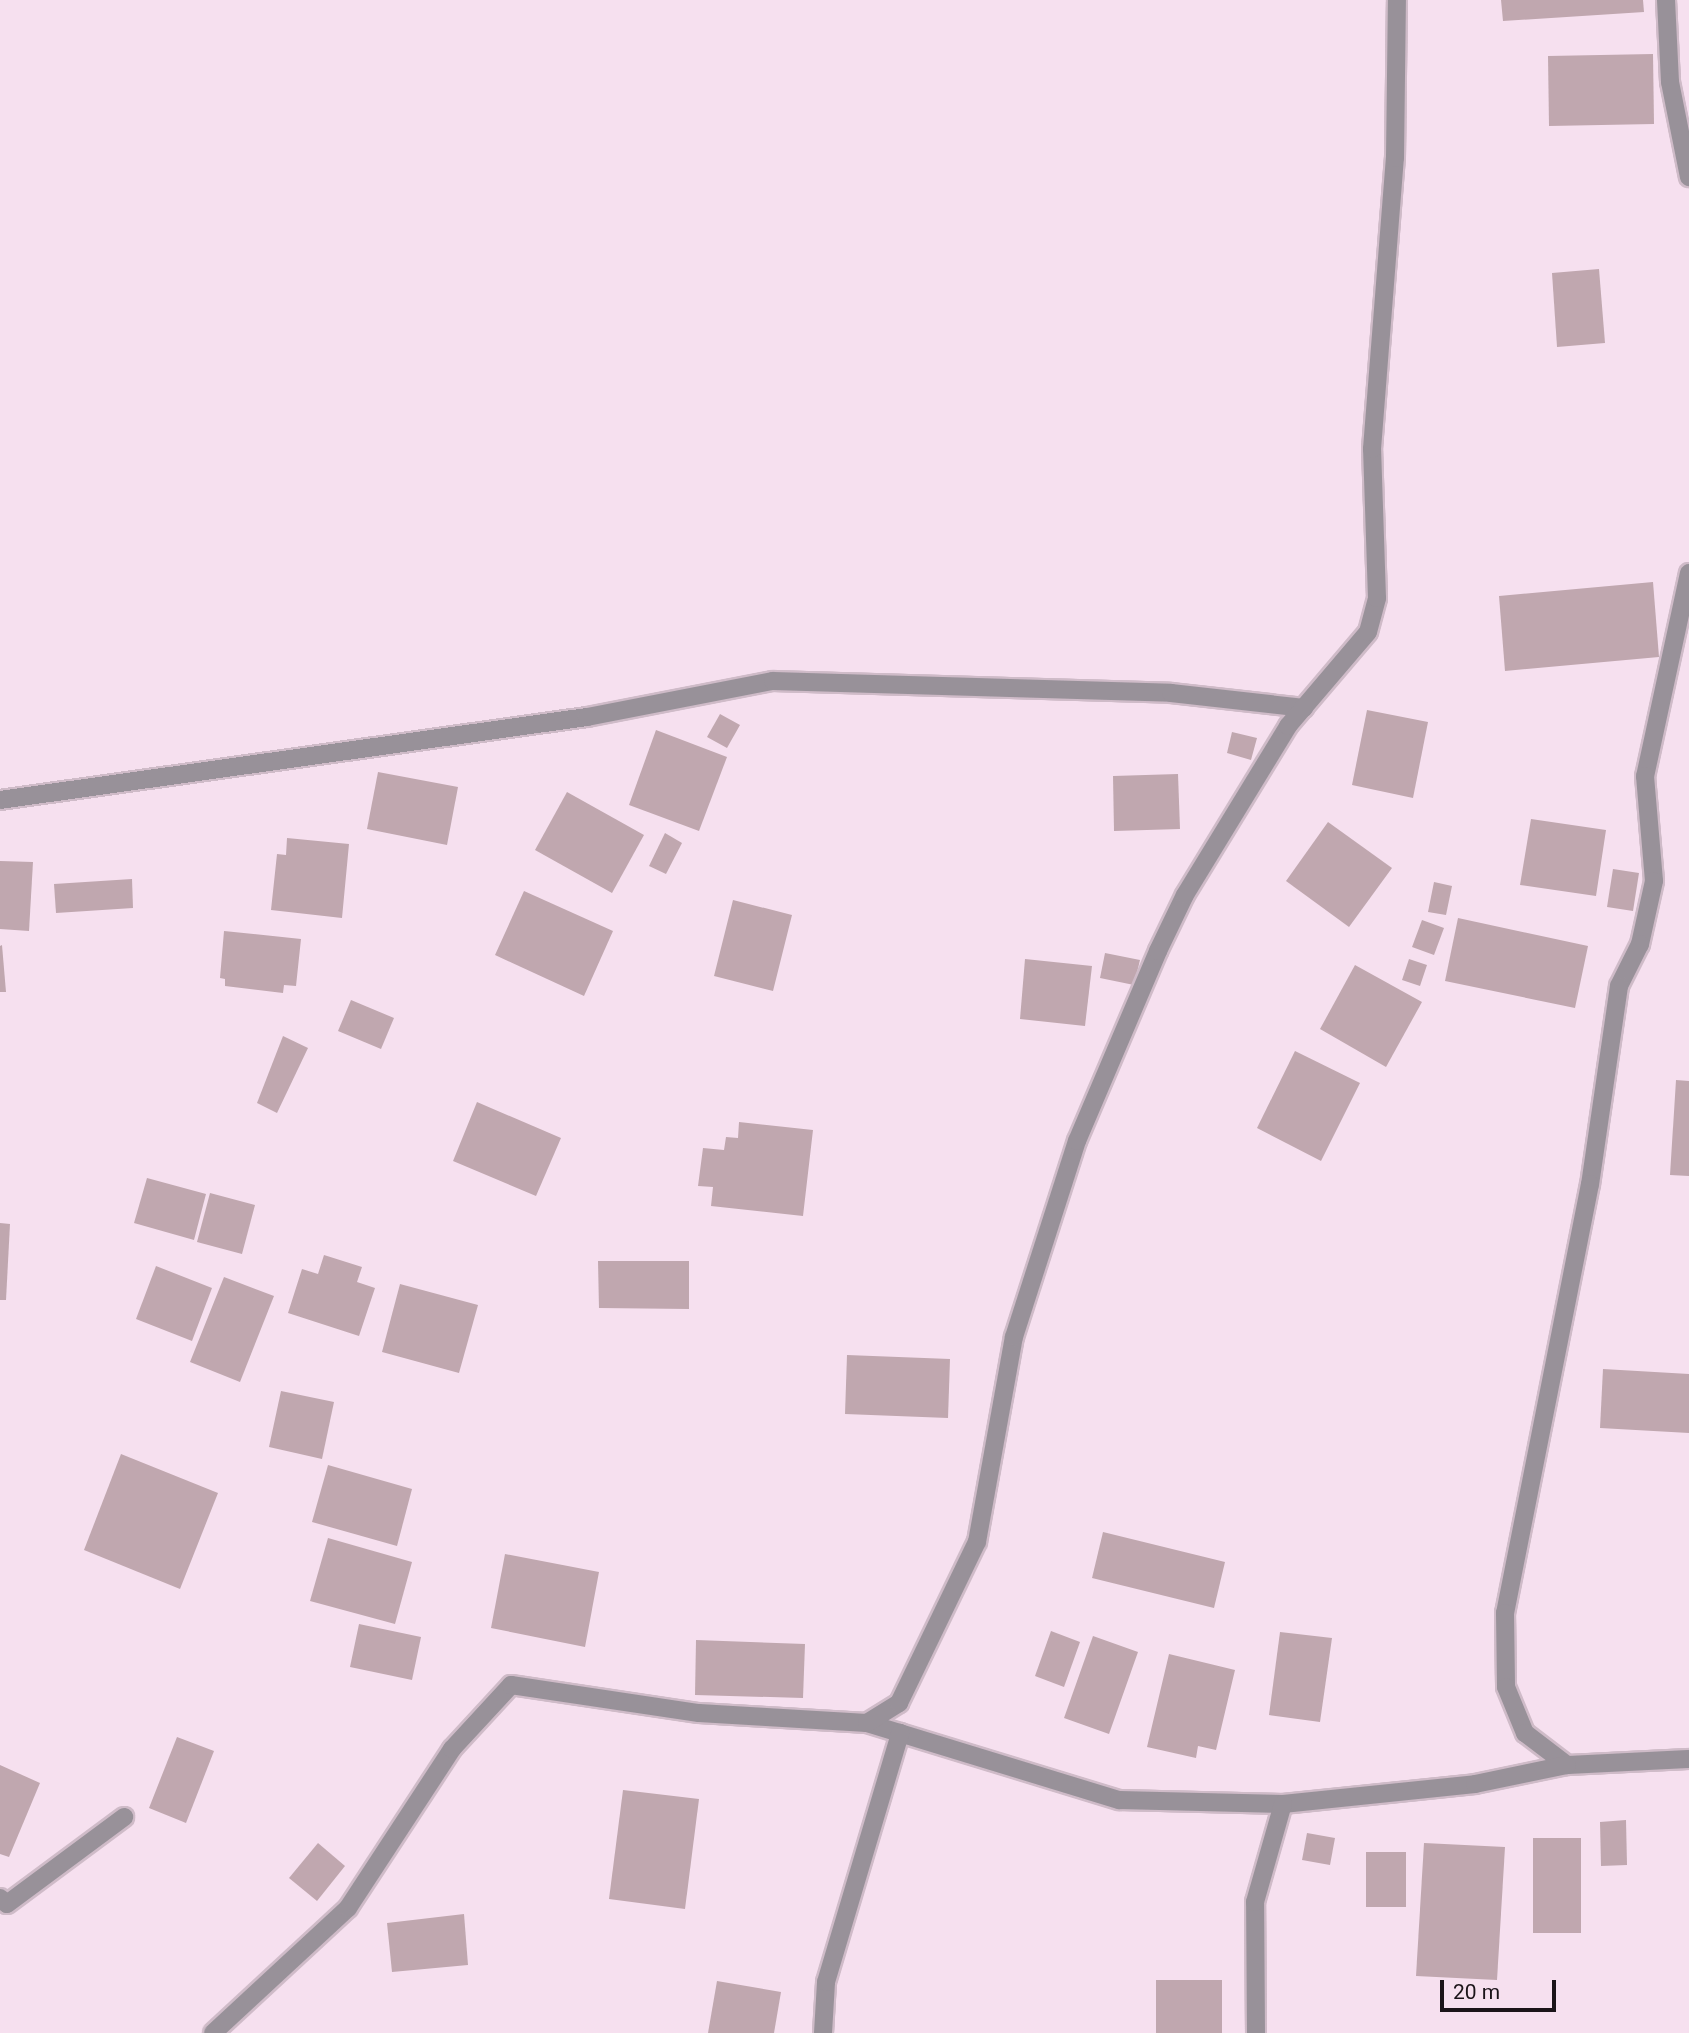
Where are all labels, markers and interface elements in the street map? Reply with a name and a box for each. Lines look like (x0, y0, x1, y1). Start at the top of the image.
scale bar (1444, 1966, 1560, 2010)
text: 20 m (1453, 1980, 1500, 2004)

